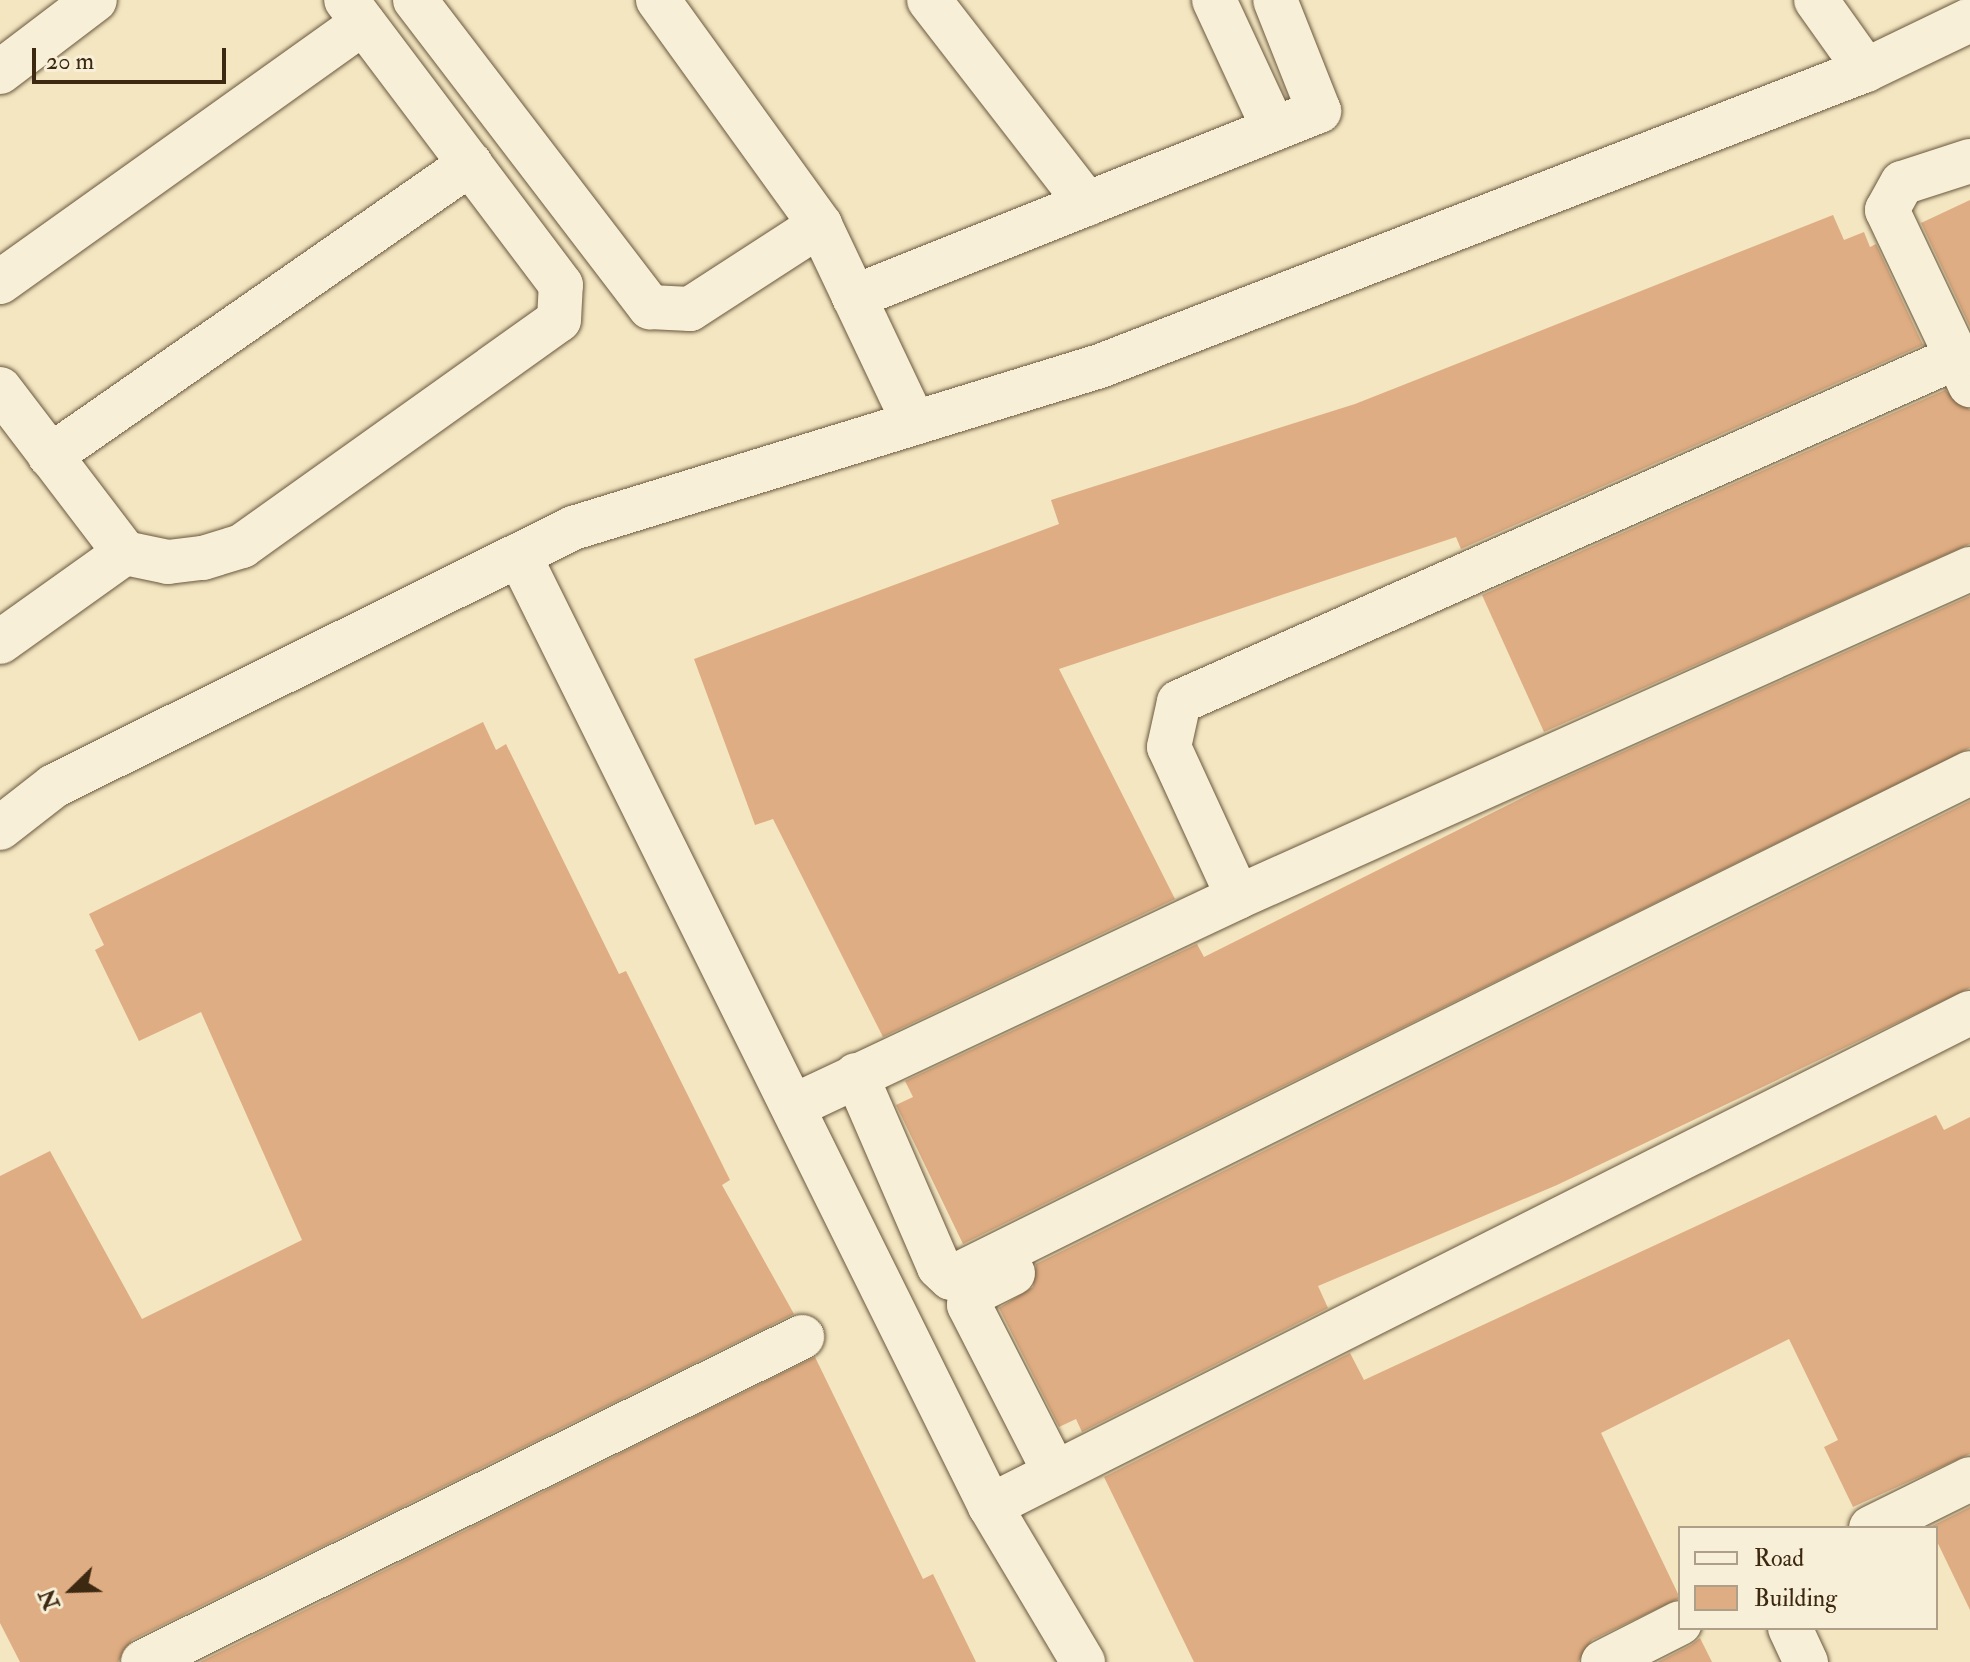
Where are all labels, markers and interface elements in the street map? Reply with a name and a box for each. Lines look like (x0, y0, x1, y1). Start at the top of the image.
scale bar (36, 32, 230, 82)
text: 20 m (46, 46, 94, 77)
legend (1678, 1526, 1938, 1630)
text: Road (1754, 1543, 1804, 1574)
north arrow (32, 1550, 112, 1630)
text: Building (1754, 1583, 1837, 1614)
text: N (33, 1585, 67, 1614)

